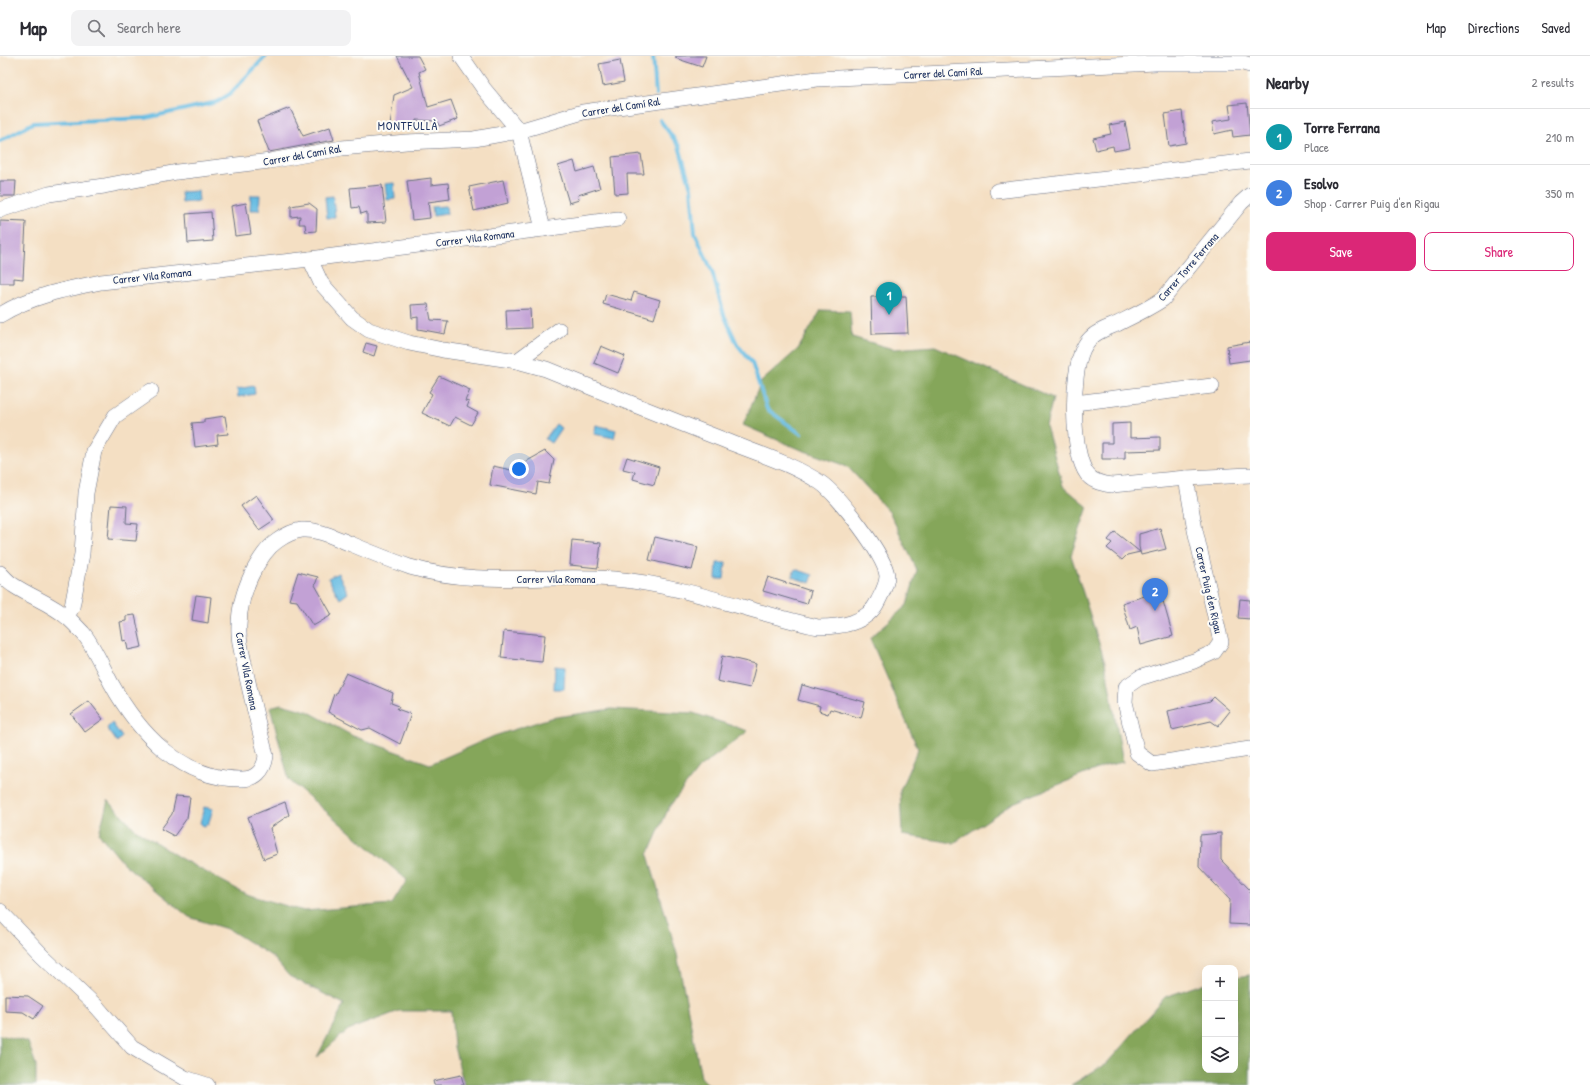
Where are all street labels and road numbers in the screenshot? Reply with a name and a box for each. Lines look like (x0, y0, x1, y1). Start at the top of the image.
street label: Carrer del Camí Ral (903, 64, 983, 82)
street label: Carrer del Camí Ral (581, 94, 661, 120)
street label: Carrer del Camí Ral (262, 141, 342, 169)
street label: Carrer Vila Romana (435, 226, 516, 250)
street label: Carrer Torre Ferrana (1155, 230, 1222, 304)
street label: Carrer Vila Romana (112, 265, 193, 287)
street label: Carrer Puig d'en Rigau (1192, 545, 1226, 635)
street label: Carrer Vila Romana (517, 572, 596, 586)
street label: Carrer Vila Romana (233, 631, 262, 712)

